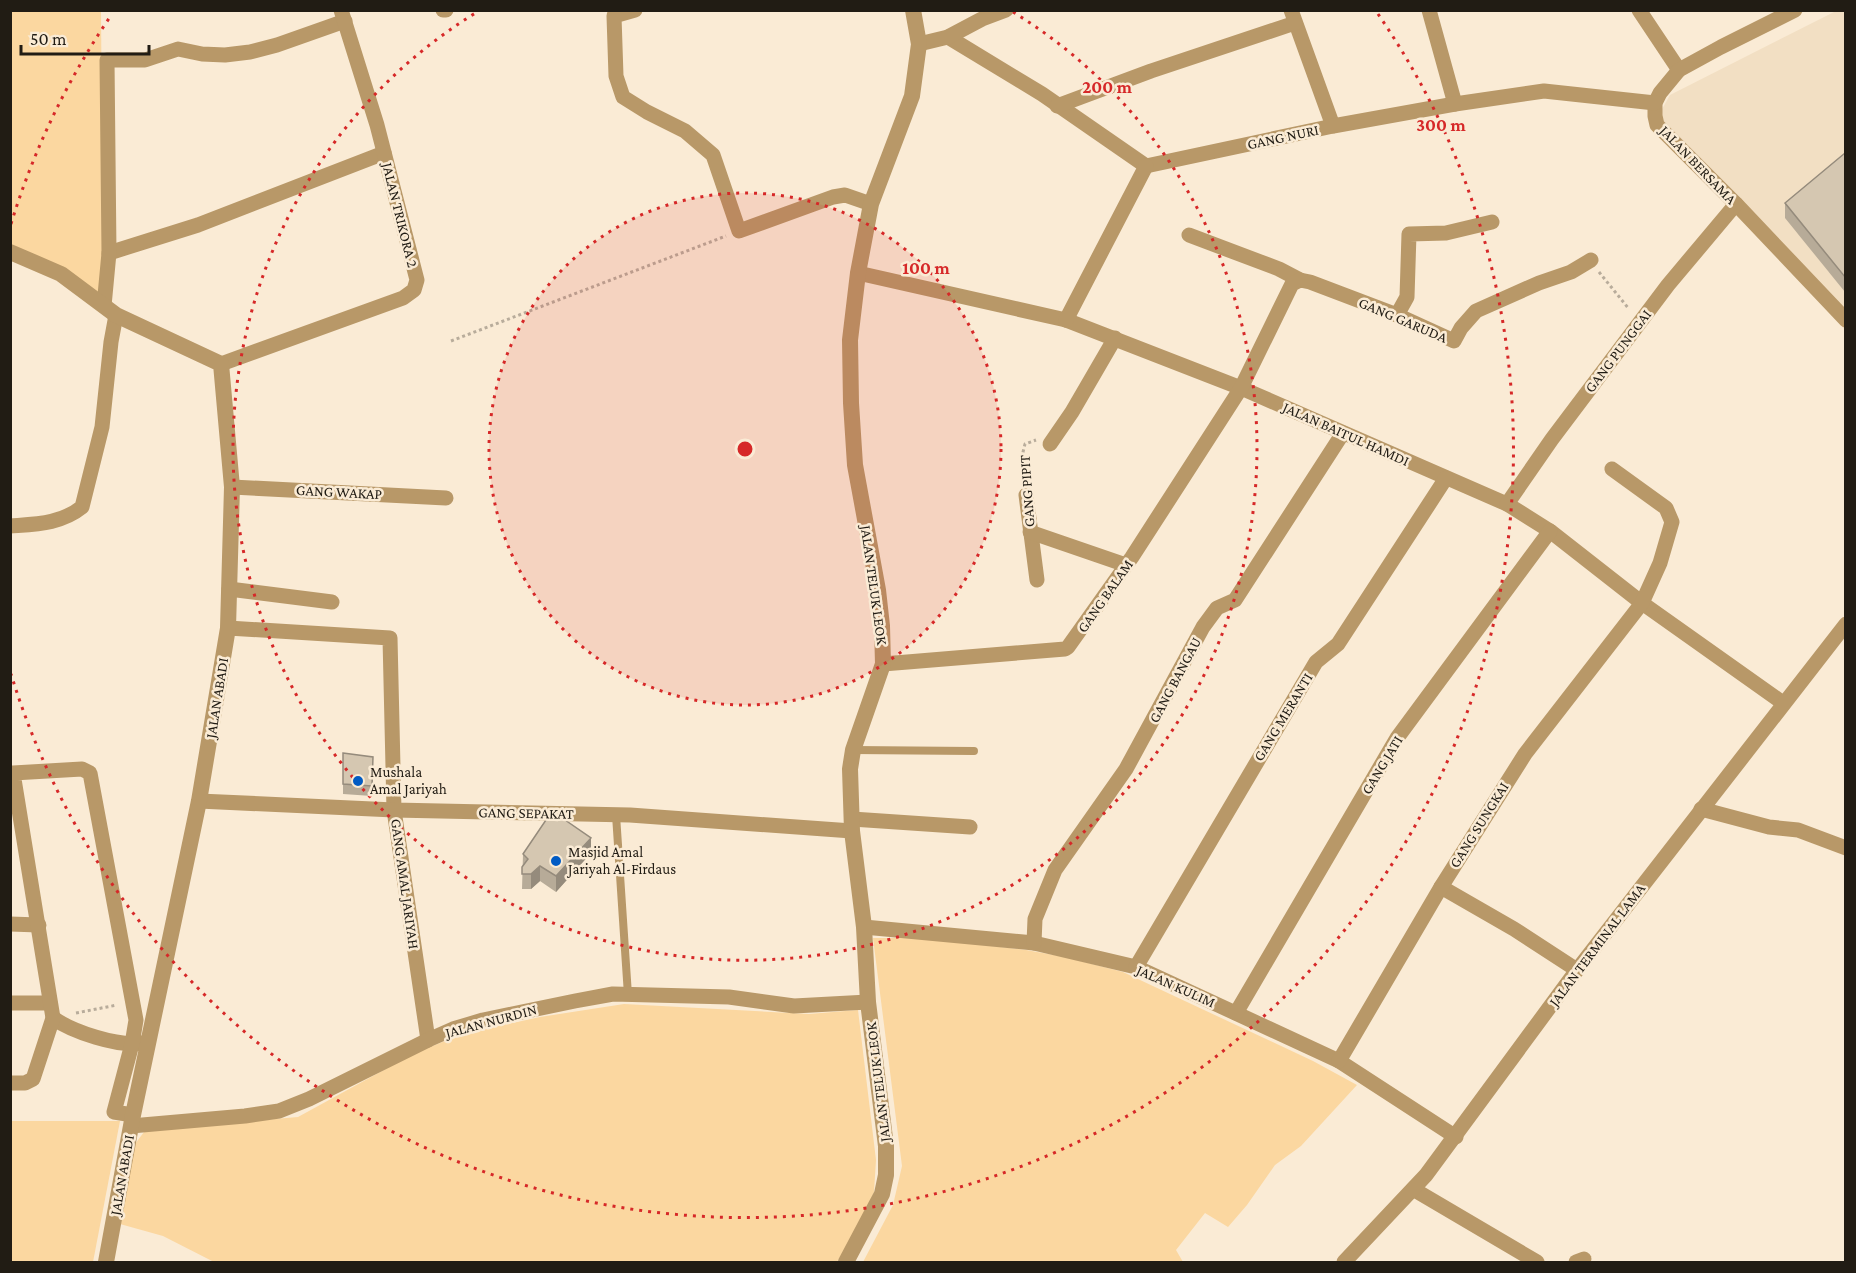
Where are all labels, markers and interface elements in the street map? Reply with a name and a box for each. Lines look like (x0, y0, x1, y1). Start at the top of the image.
scale bar (21, 18, 148, 56)
text: 50 m (30, 29, 67, 49)
text: 200 m (1082, 77, 1133, 97)
text: 300 m (1416, 115, 1466, 135)
street label: JALAN BERSAMA (1654, 121, 1740, 209)
street label: GANG NURI (1246, 122, 1320, 152)
street label: JALAN TRIKORA 2 (378, 159, 421, 269)
text: 100 m (902, 258, 950, 278)
street label: GANG GARUDA (1356, 294, 1450, 346)
street label: GANG PUNGGAI (1582, 307, 1654, 395)
street label: JALAN BAITUL HAMDI (1278, 398, 1412, 470)
centre of rings (735, 439, 755, 459)
street label: GANG PIPIT (1016, 454, 1038, 528)
street label: GANG WAKAP (295, 482, 383, 502)
street label: JALAN TELUK LEOK (856, 522, 890, 646)
street label: GANG BALAM (1074, 556, 1136, 636)
street label: GANG BANGAU (1146, 634, 1204, 725)
street label: JALAN ABADI (202, 657, 232, 742)
street label: GANG MERANTI (1250, 670, 1316, 764)
street label: GANG JATI (1358, 733, 1407, 798)
place label: Mushala Amal Jariyah (370, 764, 447, 798)
marker: Mushala Amal Jariyah (351, 774, 365, 788)
street label: GANG SUNGKAI (1446, 779, 1512, 871)
street label: GANG SEPAKAT (478, 804, 574, 822)
street label: GANG AMAL JARIYAH (387, 818, 422, 950)
place label: Masjid Amal Jariyah Al-Firdaus (566, 844, 676, 878)
marker: Masjid Amal Jariyah Al-Firdaus (549, 854, 563, 868)
street label: JALAN TERMINAL LAMA (1545, 880, 1649, 1011)
street label: JALAN KULIM (1132, 961, 1218, 1011)
street label: JALAN NURDIN (442, 1001, 539, 1042)
street label: JALAN TELUK LEOK (863, 1021, 895, 1145)
street label: JALAN ABADI (107, 1134, 138, 1219)

